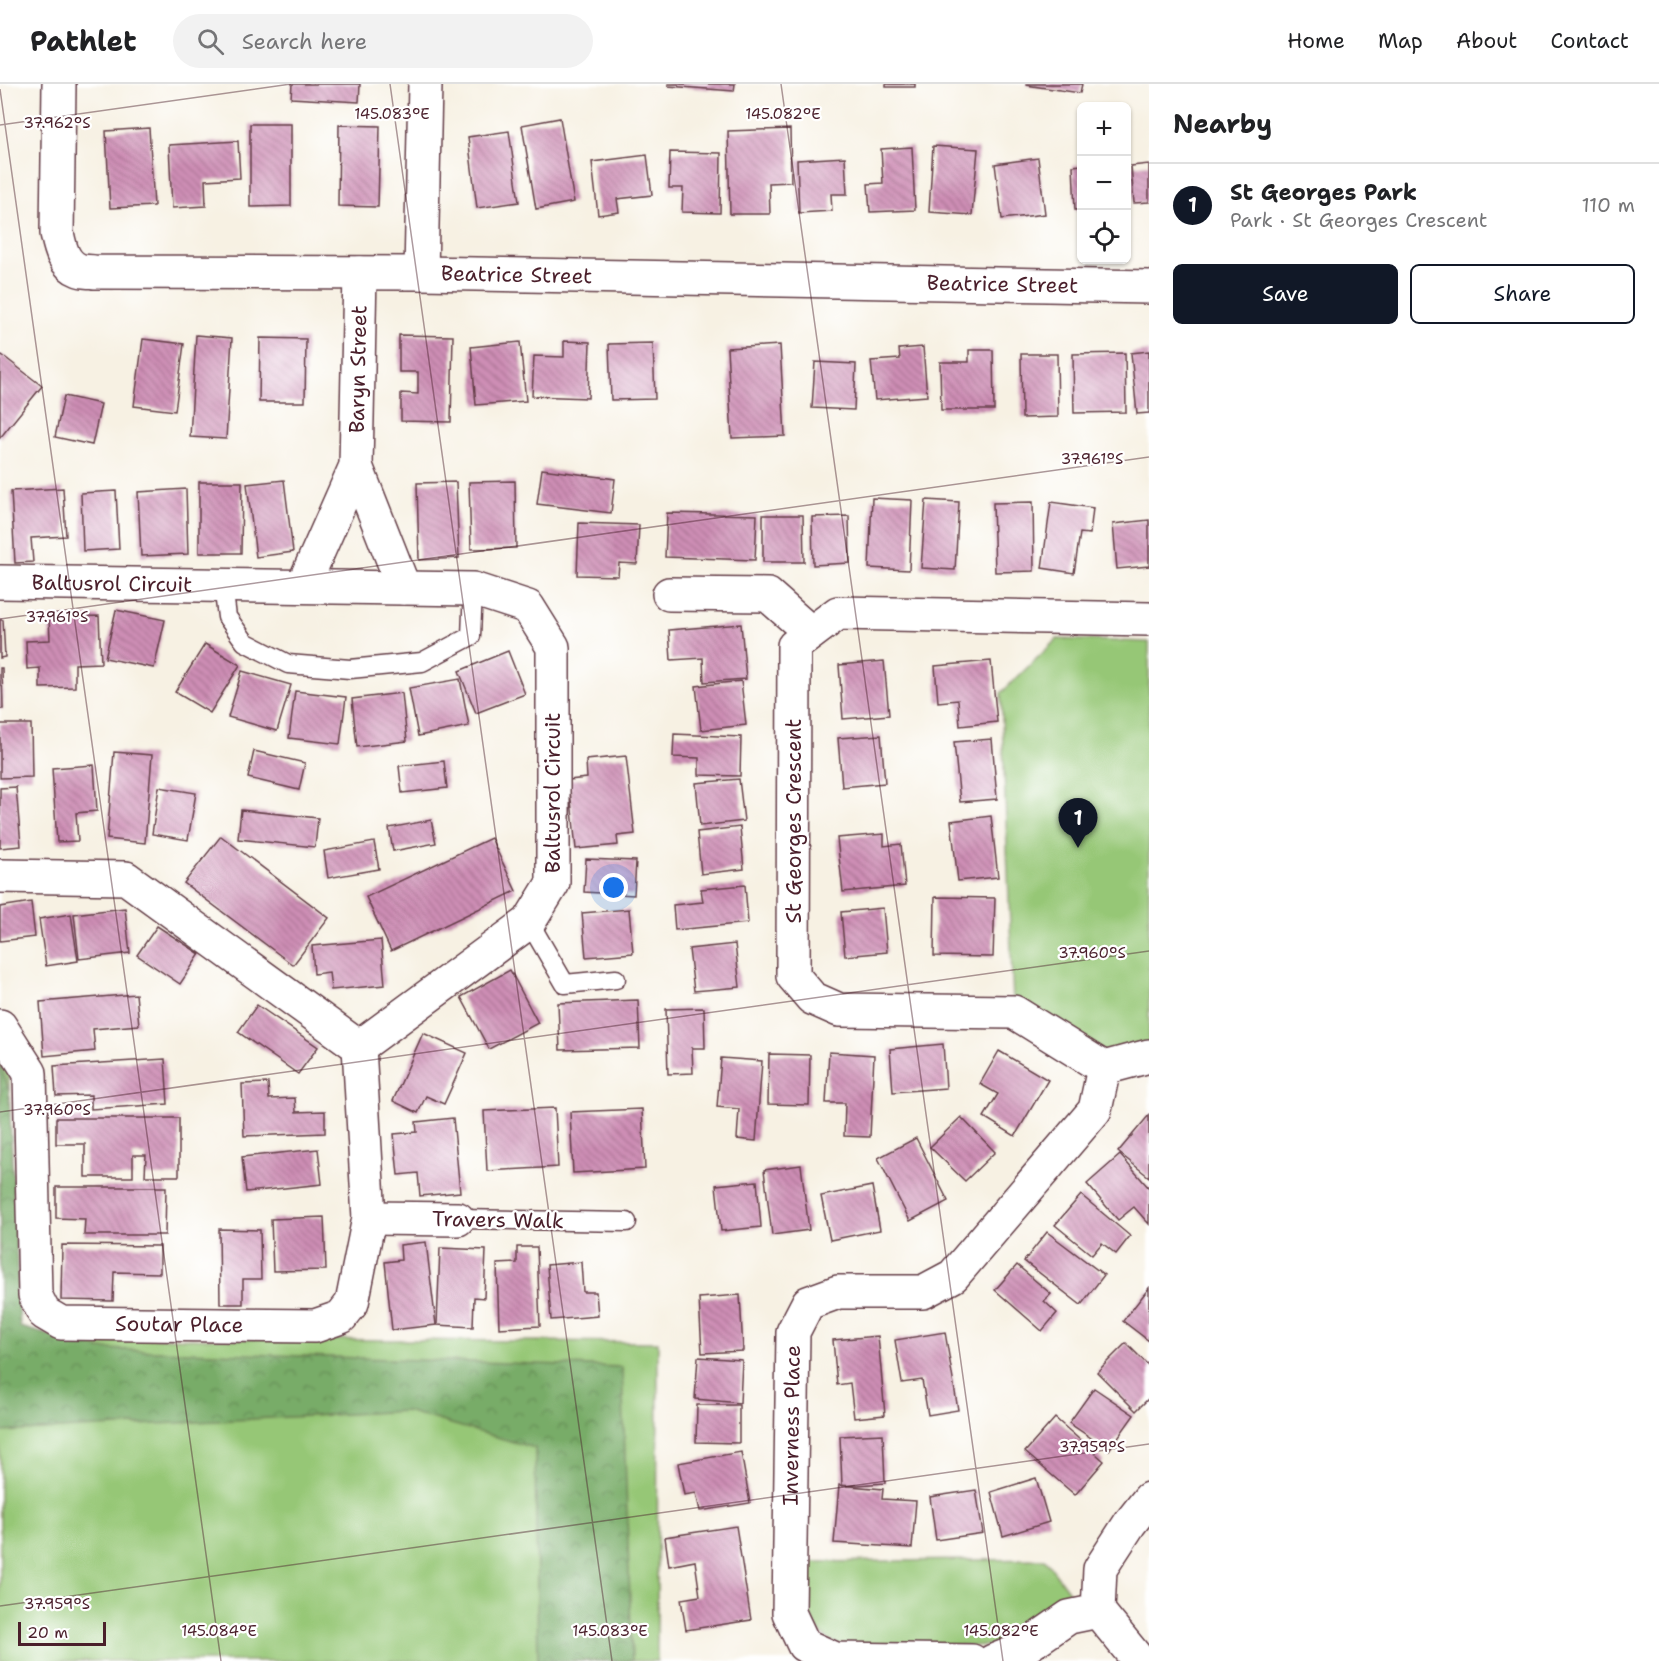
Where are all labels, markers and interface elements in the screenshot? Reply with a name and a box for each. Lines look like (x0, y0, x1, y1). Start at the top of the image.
search box (173, 14, 593, 68)
text: Pathlet (30, 22, 137, 60)
icon: search (194, 25, 227, 58)
text: Search here (242, 27, 367, 56)
text: Home (1287, 27, 1345, 55)
text: Map (1378, 27, 1423, 55)
text: About (1456, 27, 1517, 55)
text: Contact (1550, 27, 1629, 55)
map controls (1077, 102, 1131, 264)
button: + (1077, 102, 1131, 156)
text: 145.083°E (354, 104, 430, 124)
text: 145.082°E (745, 104, 821, 124)
text: Nearby (1173, 106, 1272, 141)
text: 37.962°S (23, 113, 91, 133)
button: − (1077, 156, 1131, 210)
text: St Georges Park (1230, 178, 1417, 207)
text: 1 (1188, 192, 1197, 218)
text: 110 m (1581, 192, 1635, 218)
text: Park · St Georges Crescent (1230, 207, 1488, 233)
button: locate (1077, 210, 1131, 264)
street label: Beatrice Street (441, 259, 593, 290)
button: Save (1173, 264, 1398, 324)
button: Share (1410, 264, 1635, 324)
street label: Beatrice Street (926, 269, 1079, 300)
street label: Baryn Street (343, 305, 373, 434)
text: 37.961°S (1061, 449, 1123, 469)
street label: Baltusrol Circuit (31, 568, 193, 599)
text: 37.961°S (26, 607, 88, 627)
street label: Baltusrol Circuit (539, 713, 567, 873)
street label: St Georges Crescent (780, 718, 808, 924)
pin: 1 (1058, 798, 1098, 848)
your location (599, 873, 628, 902)
text: 37.960°S (1058, 943, 1126, 963)
text: 37.960°S (23, 1100, 91, 1120)
street label: Travers Walk (432, 1205, 564, 1235)
street label: Soutar Place (115, 1310, 244, 1339)
street label: Inverness Place (777, 1345, 807, 1506)
text: 37.959°S (1059, 1437, 1125, 1457)
text: 37.959°S (24, 1594, 90, 1614)
scale bar (18, 1619, 106, 1646)
text: 145.084°E (181, 1621, 257, 1641)
text: 145.083°E (572, 1621, 648, 1641)
text: 145.082°E (963, 1621, 1039, 1641)
text: 20 m (27, 1622, 68, 1643)

